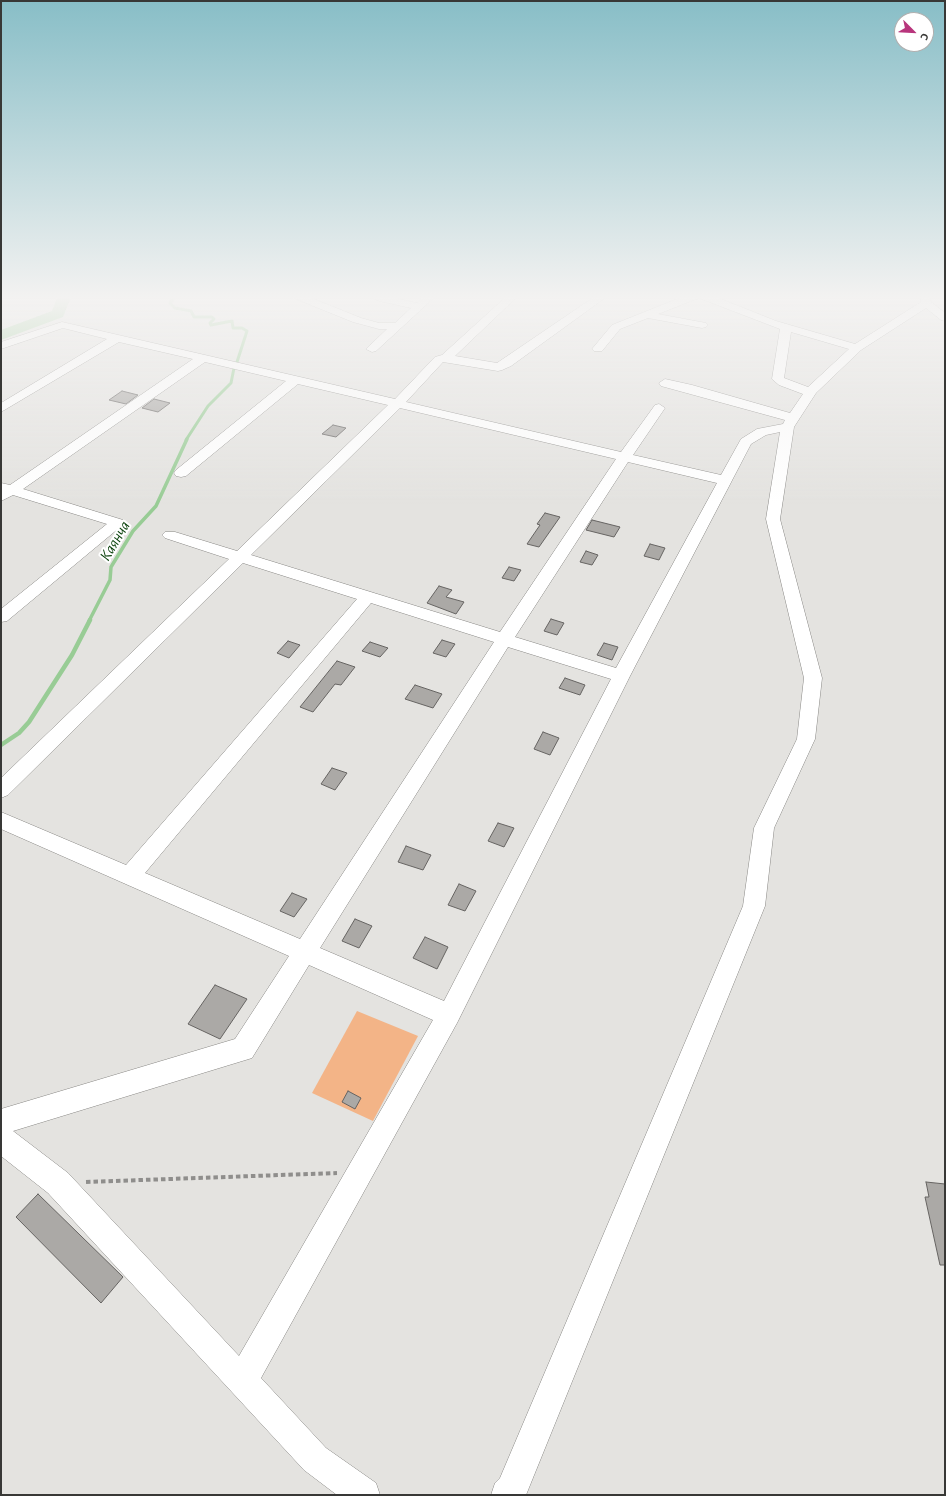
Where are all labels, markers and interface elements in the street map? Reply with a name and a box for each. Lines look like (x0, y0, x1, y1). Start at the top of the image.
north arrow (894, 12, 934, 52)
text: С (918, 32, 931, 42)
water label: Каянча (96, 517, 134, 565)

